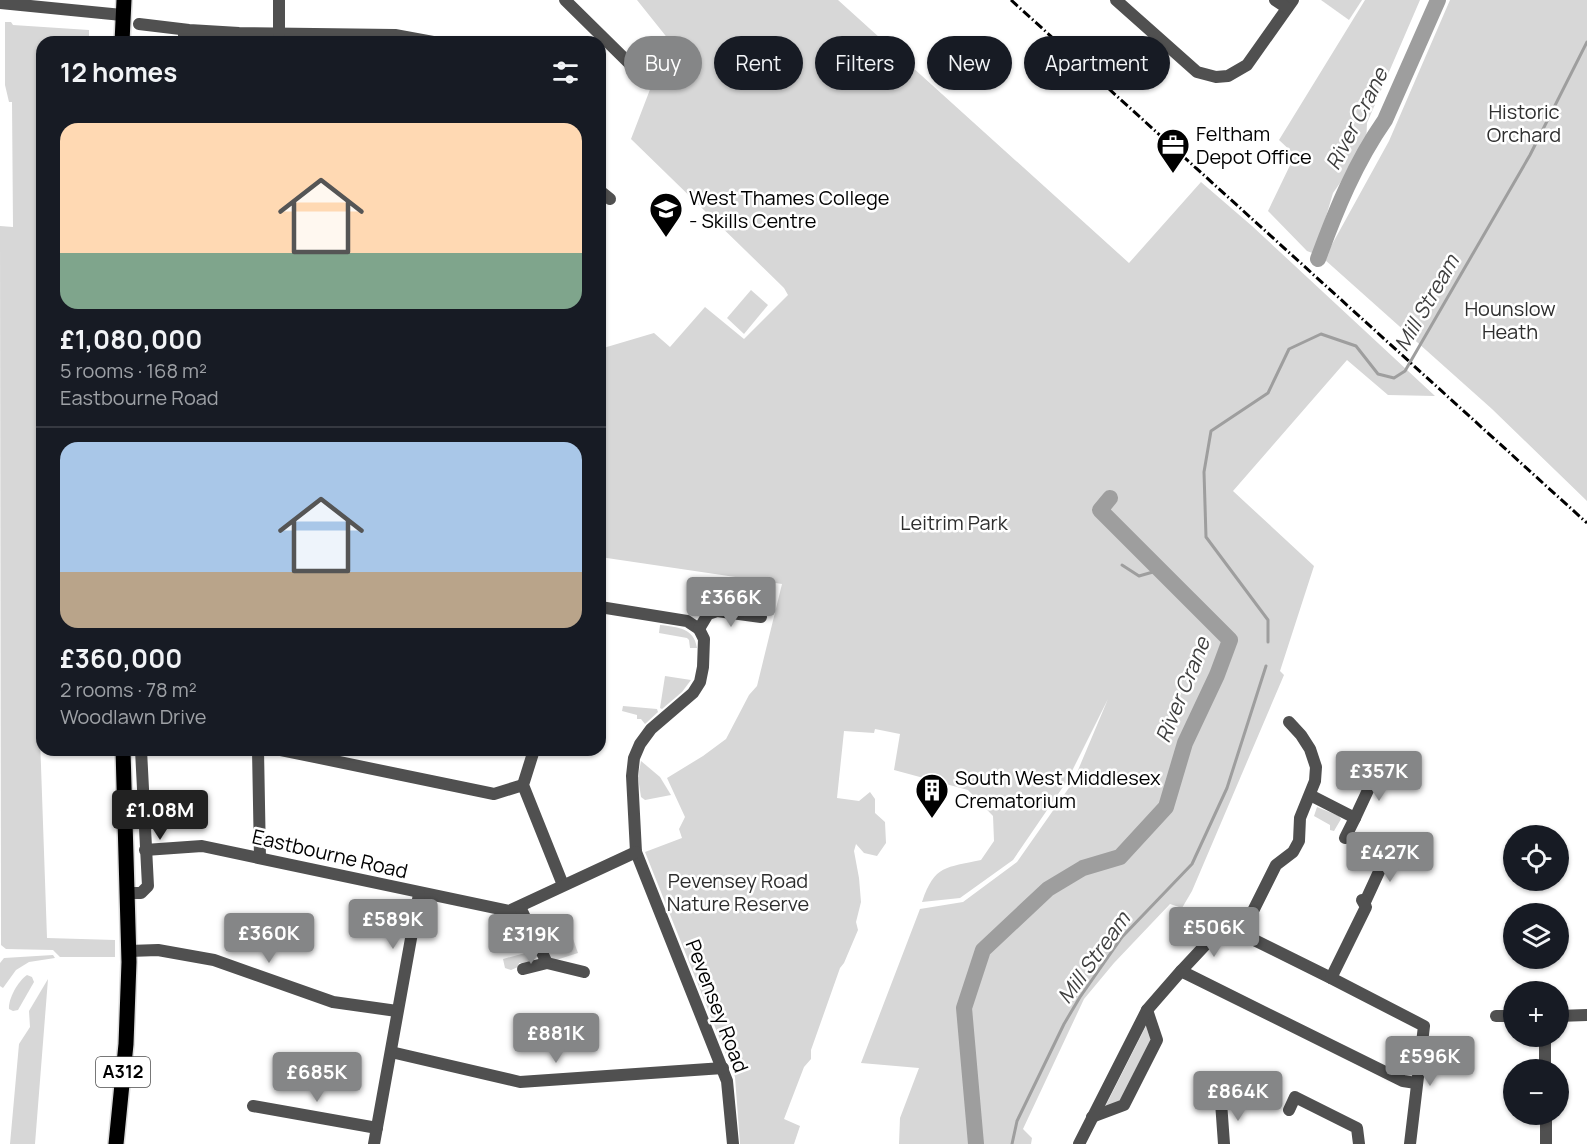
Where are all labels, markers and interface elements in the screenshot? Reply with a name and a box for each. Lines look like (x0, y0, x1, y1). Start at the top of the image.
chip: Buy (624, 36, 702, 90)
chip: Rent (714, 36, 803, 90)
chip: Filters (815, 36, 915, 90)
chip: New (927, 36, 1012, 90)
chip: Apartment (1024, 36, 1170, 90)
text: 12 homes (60, 54, 177, 90)
icon: filters (549, 56, 582, 89)
water label: River Crane (1318, 61, 1395, 174)
park label: Historic Orchard (1487, 98, 1561, 148)
place label: Feltham Depot Office (1196, 120, 1312, 170)
office icon: Feltham Depot Office (1155, 127, 1191, 174)
icon: home (267, 162, 375, 270)
place label: West Thames College - Skills Centre (689, 184, 889, 234)
school or university icon: West Thames College - Skills Centre (648, 191, 684, 238)
water label: Mill Stream (1387, 248, 1466, 356)
park label: Hounslow Heath (1464, 295, 1556, 345)
text: £1,080,000 (60, 321, 202, 357)
text: 5 rooms · 168 m² (60, 357, 207, 384)
text: Eastbourne Road (60, 384, 219, 411)
icon: home (267, 481, 375, 589)
park label: Leitrim Park (900, 509, 1009, 536)
pin: £366K (689, 577, 773, 628)
text: £366K (701, 583, 761, 610)
water label: River Crane (1148, 631, 1216, 746)
text: £360,000 (60, 640, 182, 676)
text: 2 rooms · 78 m² (60, 676, 197, 703)
text: Woodlawn Drive (60, 703, 206, 730)
pin: £357K (1337, 751, 1421, 802)
text: £357K (1350, 757, 1408, 784)
place label: South West Middlesex Crematorium (955, 764, 1161, 814)
building icon: South West Middlesex Crematorium (914, 772, 950, 819)
pin: £1.08M (111, 790, 209, 841)
text: £1.08M (126, 796, 194, 823)
street label: Eastbourne Road (250, 823, 410, 885)
map controls (1503, 825, 1569, 1125)
button: locate (1503, 825, 1569, 891)
pin: £427K (1348, 832, 1432, 883)
text: £427K (1360, 838, 1420, 865)
park label: Pevensey Road Nature Reserve (667, 867, 809, 917)
pin: £589K (351, 899, 435, 950)
button: layers (1503, 903, 1569, 969)
text: £589K (363, 905, 423, 932)
water label: Mill Stream (1050, 905, 1137, 1009)
pin: £506K (1172, 907, 1256, 958)
pin: £360K (227, 913, 311, 964)
text: £506K (1183, 913, 1245, 940)
pin: £319K (489, 914, 573, 965)
text: £360K (238, 919, 300, 946)
text: £319K (502, 920, 560, 947)
street label: Pevensey Road (680, 936, 755, 1076)
button: + (1503, 981, 1569, 1047)
pin: £881K (514, 1013, 598, 1064)
text: £881K (527, 1019, 585, 1046)
pin: £596K (1388, 1036, 1472, 1087)
text: £596K (1400, 1042, 1460, 1069)
pin: £685K (275, 1052, 359, 1103)
road number: A312 (96, 1057, 150, 1087)
text: £685K (287, 1058, 347, 1085)
button: − (1503, 1059, 1569, 1125)
pin: £864K (1196, 1071, 1280, 1122)
text: £864K (1207, 1077, 1269, 1104)

